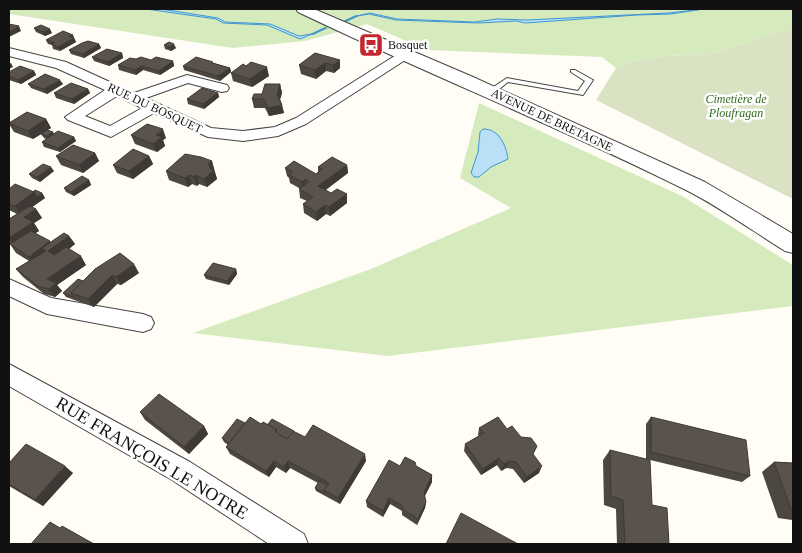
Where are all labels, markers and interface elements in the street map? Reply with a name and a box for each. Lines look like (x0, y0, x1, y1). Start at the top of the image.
bus stop icon: Bosquet (358, 32, 384, 58)
place label: Bosquet (388, 38, 428, 52)
street label: RUE DU BOSQUET (106, 80, 205, 136)
street label: AVENUE DE BRETAGNE (489, 86, 615, 154)
park label: Cimetière de Ploufragan (705, 92, 767, 120)
street label: RUE FRANÇOIS LE NOTRE (52, 393, 252, 523)

